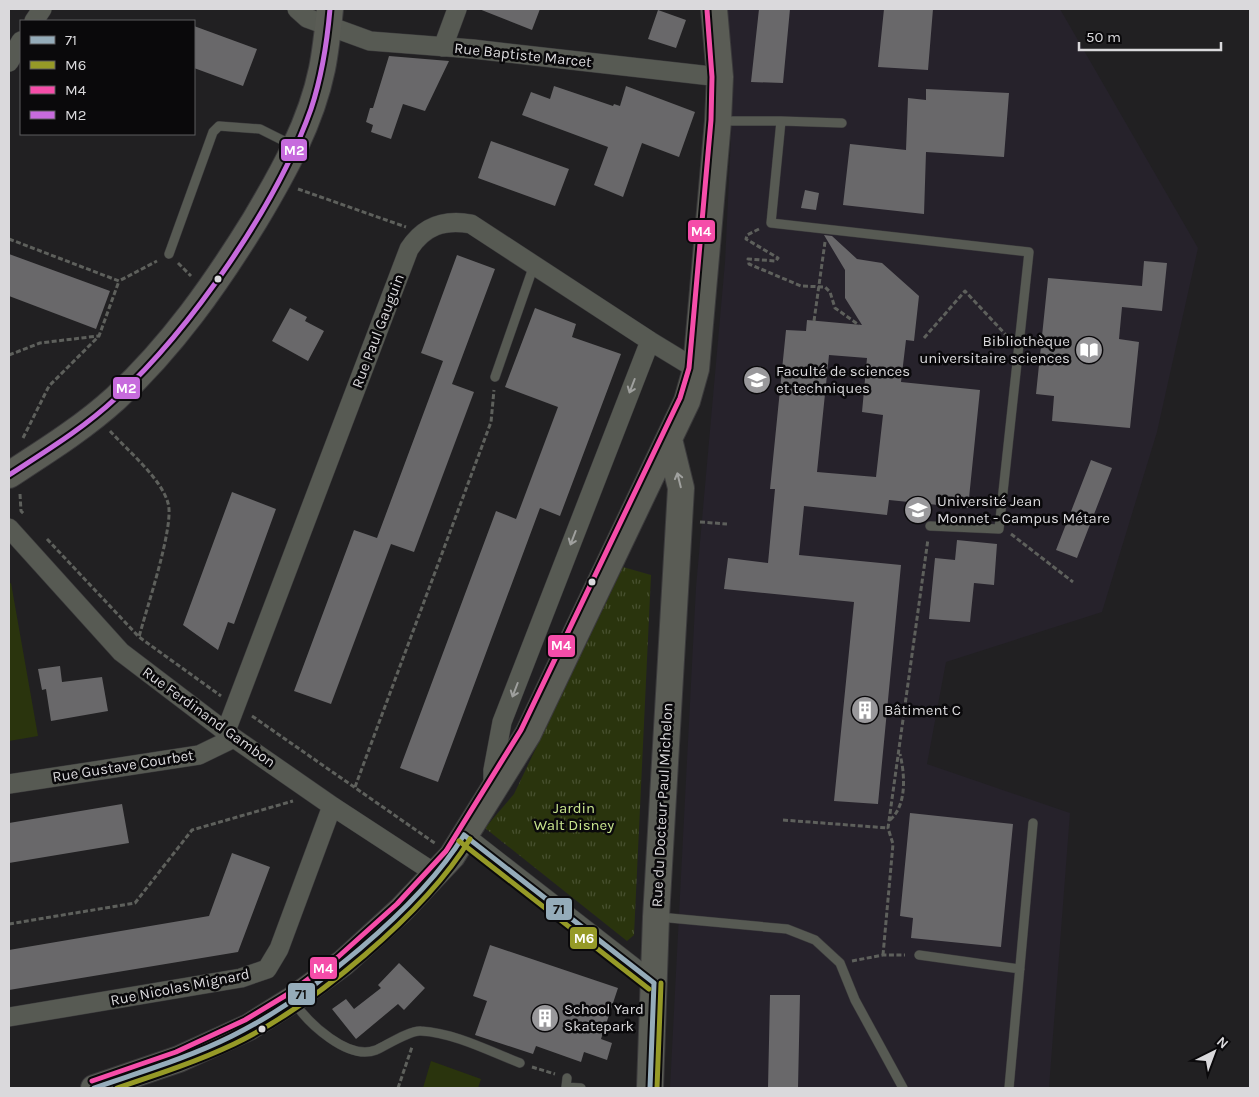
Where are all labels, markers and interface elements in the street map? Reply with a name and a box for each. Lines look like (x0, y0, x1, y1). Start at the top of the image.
legend (20, 20, 195, 135)
scale bar (1079, 20, 1222, 52)
text: 50 m (1086, 28, 1121, 46)
text: 71 (65, 31, 77, 49)
street label: Rue Baptiste Marcet (453, 39, 593, 71)
text: M6 (65, 56, 86, 74)
text: M4 (65, 81, 87, 99)
text: M2 (65, 106, 86, 124)
line badge: M2 (280, 138, 308, 162)
text: M2 (284, 142, 304, 159)
line badge: M4 (687, 219, 716, 243)
text: M4 (691, 223, 712, 240)
street label: Rue Paul Gauguin (348, 271, 408, 391)
unlabelled marker (213, 274, 223, 284)
place label: Bibliothèque universitaire sciences (919, 332, 1070, 367)
library icon: Bibliothèque universitaire sciences (1074, 335, 1104, 365)
place label: Faculté de sciences et techniques (776, 362, 910, 397)
school or university icon: Faculté de sciences et techniques (742, 365, 772, 395)
line badge: M2 (112, 376, 141, 400)
one-way arrow (627, 378, 636, 394)
text: M2 (116, 380, 136, 397)
one-way arrow (673, 473, 683, 489)
place label: Université Jean Monnet - Campus Métare (937, 492, 1110, 527)
school or university icon: Université Jean Monnet - Campus Métare (903, 495, 933, 525)
one-way arrow (568, 530, 577, 545)
unlabelled marker (587, 577, 597, 587)
line badge: M4 (547, 634, 576, 658)
text: M4 (551, 637, 572, 654)
street label: Rue Ferdinand Gambon (139, 663, 279, 771)
one-way arrow (509, 682, 518, 697)
building icon: Bâtiment C (850, 695, 880, 725)
place label: Bâtiment C (884, 701, 961, 719)
street label: Rue du Docteur Paul Michelon (648, 702, 676, 908)
street label: Rue Gustave Courbet (51, 746, 195, 786)
park label: Jardin Walt Disney (534, 799, 614, 834)
line badge: 71 (545, 897, 573, 921)
text: 71 (553, 901, 565, 918)
line badge: M6 (569, 926, 598, 950)
text: M6 (574, 930, 594, 947)
line badge: M4 (309, 956, 338, 980)
text: M4 (313, 960, 334, 977)
street label: Rue Nicolas Mignard (109, 965, 251, 1009)
line badge: 71 (287, 982, 316, 1006)
text: 71 (295, 986, 307, 1003)
place label: School Yard Skatepark (564, 1000, 644, 1035)
building icon: School Yard Skatepark (530, 1003, 560, 1033)
unlabelled marker (257, 1024, 267, 1034)
north arrow (1189, 1027, 1239, 1077)
text: N (1213, 1033, 1232, 1052)

